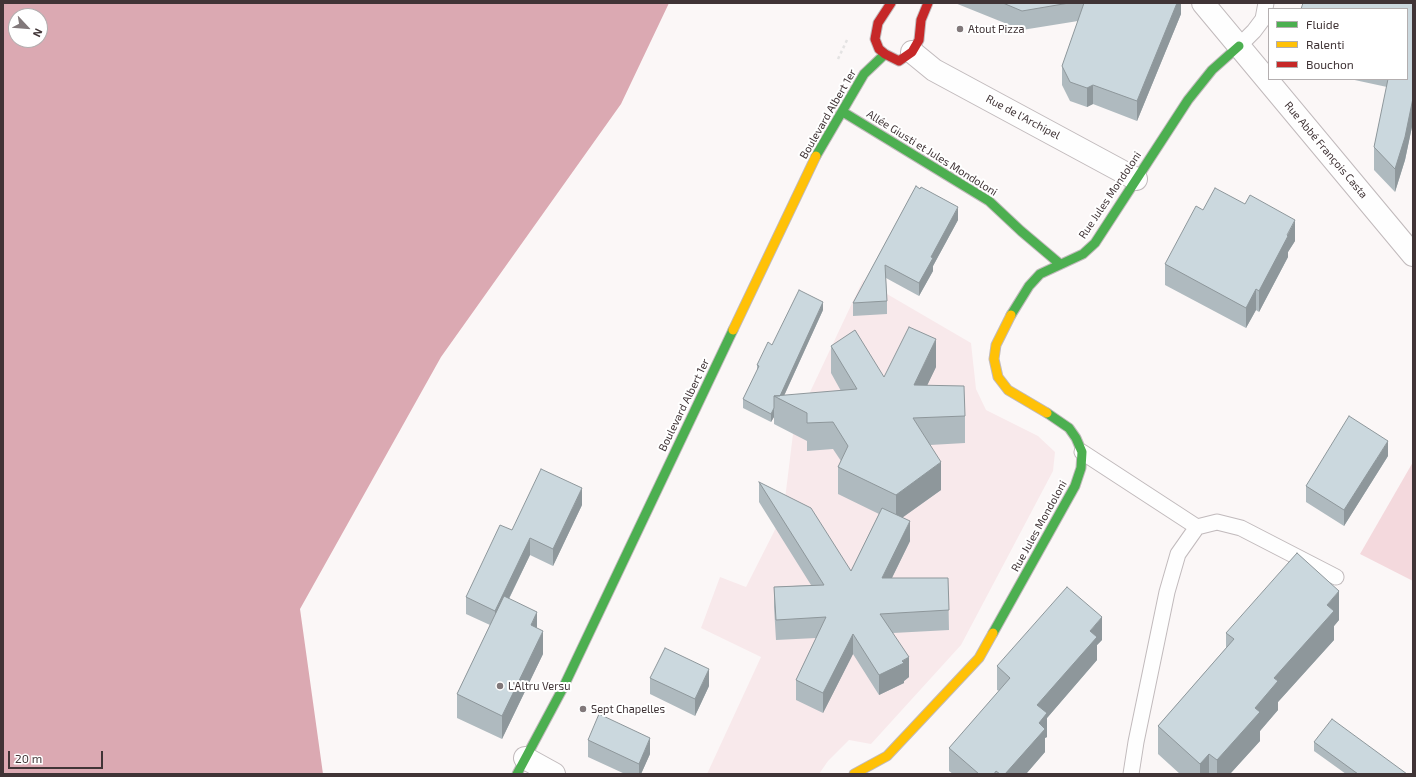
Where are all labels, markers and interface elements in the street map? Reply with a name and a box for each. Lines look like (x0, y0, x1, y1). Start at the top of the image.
north arrow (8, 8, 48, 48)
legend (1268, 8, 1408, 80)
text: Fluide (1306, 17, 1339, 31)
place label: Atout Pizza (968, 22, 1025, 36)
marker: Atout Pizza (955, 24, 965, 34)
text: N (31, 27, 46, 39)
text: Ralenti (1306, 37, 1345, 51)
text: Bouchon (1306, 57, 1354, 71)
street label: Boulevard Albert 1er (797, 67, 859, 161)
street label: Rue de l'Archipel (984, 92, 1062, 142)
street label: Rue Abbé François Casta (1282, 99, 1370, 201)
street label: Allée Giusti et Jules Mondoloni (864, 107, 1000, 199)
street label: Rue Jules Mondoloni (1076, 149, 1144, 241)
street label: Boulevard Albert 1er (656, 357, 712, 453)
street label: Rue Jules Mondoloni (1008, 478, 1070, 574)
place label: L'Altru Versu (508, 679, 570, 693)
marker: L'Altru Versu (495, 681, 505, 691)
place label: Sept Chapelles (591, 702, 665, 716)
marker: Sept Chapelles (578, 704, 588, 714)
scale bar (10, 743, 105, 769)
text: 20 m (15, 751, 42, 765)

